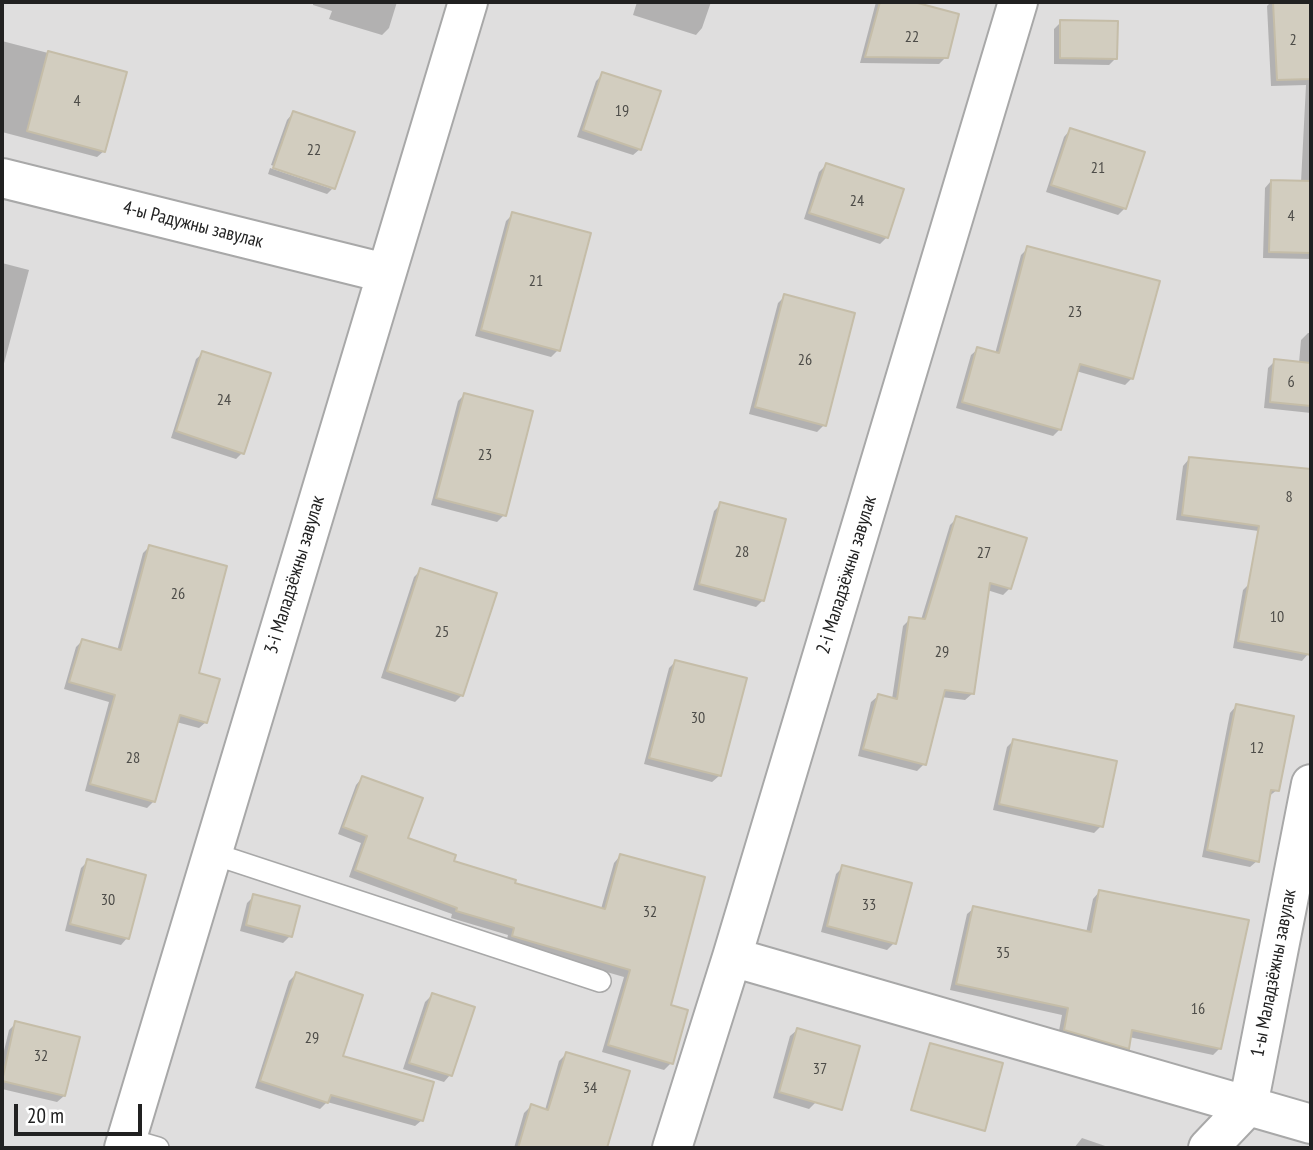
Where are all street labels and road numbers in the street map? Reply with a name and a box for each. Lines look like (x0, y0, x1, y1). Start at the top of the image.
street label: 4-ы Радужны завулак (121, 197, 265, 253)
street label: 3-і Маладзёжны завулак (260, 493, 330, 657)
street label: 2-і Маладзёжны завулак (812, 493, 882, 657)
street label: 1-ы Маладзёжны завулак (1247, 887, 1301, 1059)

